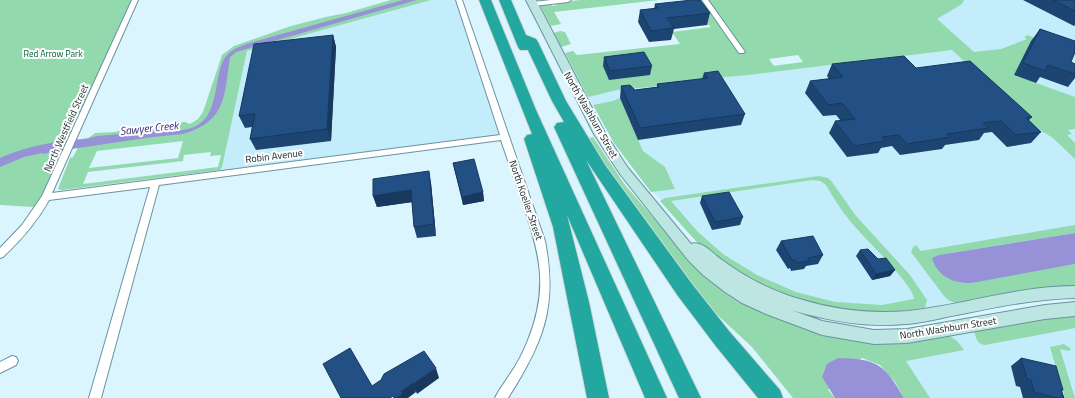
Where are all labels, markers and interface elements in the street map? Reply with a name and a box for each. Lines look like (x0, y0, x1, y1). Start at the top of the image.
park label: Red Arrow Park (23, 47, 83, 60)
street label: North Washburn Street (560, 69, 622, 161)
street label: North Westfield Street (40, 81, 92, 174)
water label: Sawyer Creek (119, 117, 180, 139)
street label: Robin Avenue (244, 145, 304, 167)
street label: North Koeller Street (505, 158, 547, 242)
street label: North Washburn Street (899, 313, 998, 343)

